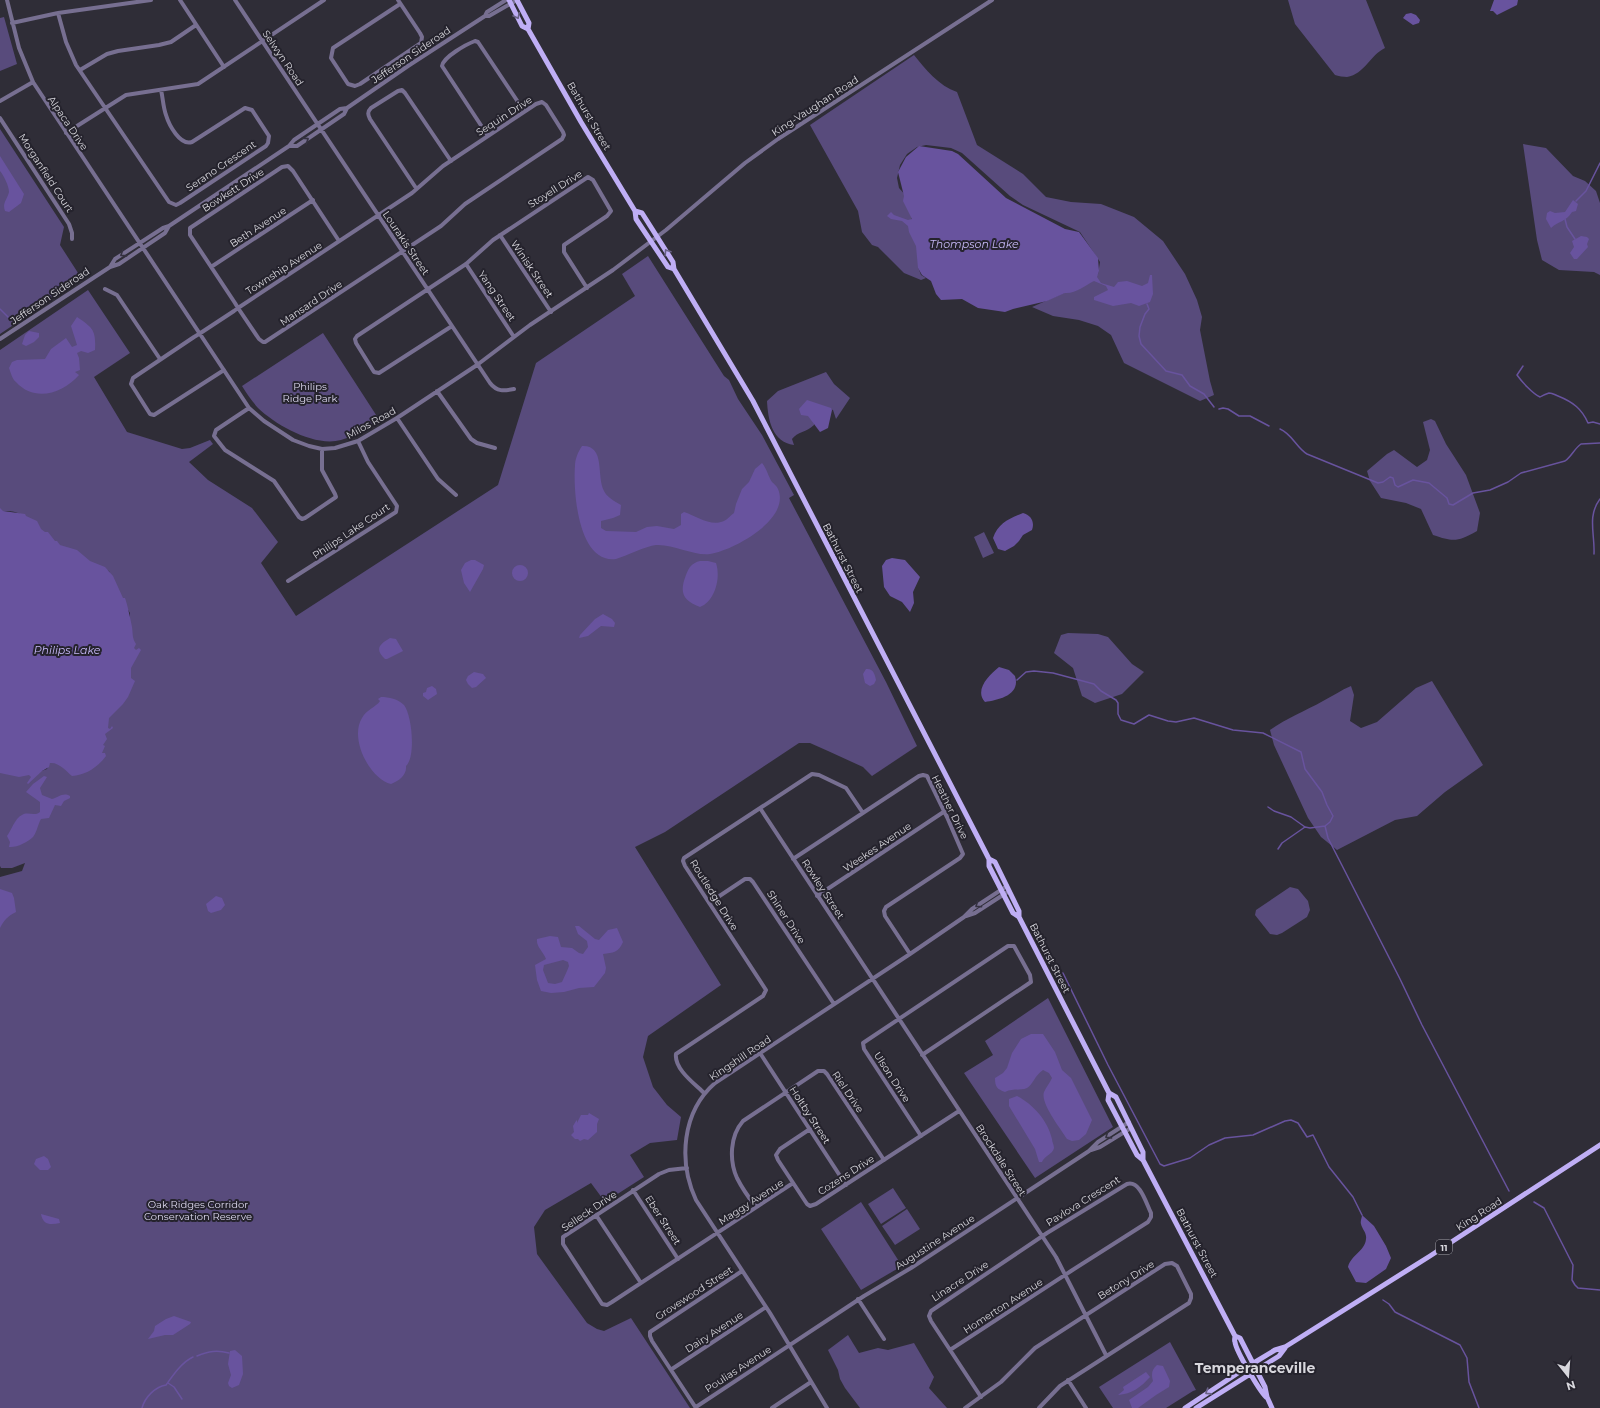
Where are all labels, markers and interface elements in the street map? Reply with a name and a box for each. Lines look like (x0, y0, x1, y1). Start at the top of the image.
one-way arrow (512, 12, 520, 20)
street label: Jefferson Sideroad (368, 24, 453, 87)
street label: Selwyn Road (260, 28, 306, 88)
street label: King-Vaughan Road (769, 73, 861, 139)
street label: Bathurst Street (564, 80, 614, 152)
street label: Alpaca Drive (45, 93, 91, 153)
street label: Sequin Drive (474, 93, 534, 139)
street label: Morganfield Court (16, 131, 76, 215)
one-way arrow (302, 137, 309, 145)
street label: Serano Crescent (184, 138, 258, 194)
street label: Bowkett Drive (200, 165, 266, 215)
street label: Stoyell Drive (525, 167, 585, 211)
street label: Beth Avenue (227, 204, 289, 250)
street label: Lourakis Street (380, 208, 432, 278)
water label: Thompson Lake (929, 237, 1019, 251)
street label: Township Avenue (243, 238, 325, 298)
street label: Winisk Street (508, 238, 556, 300)
one-way arrow (120, 249, 127, 257)
one-way arrow (664, 249, 672, 256)
street label: Jefferson Sideroad (7, 265, 92, 328)
street label: Yang Street (475, 268, 519, 324)
street label: Mansard Drive (277, 277, 345, 329)
park label: Philips Ridge Park (282, 380, 338, 405)
street label: Milos Road (344, 404, 398, 442)
street label: Philips Lake Court (310, 500, 392, 562)
street label: Bathurst Street (820, 521, 866, 595)
water label: Philips Lake (34, 643, 101, 657)
street label: Heather Drive (929, 773, 971, 841)
street label: Weekes Avenue (840, 819, 914, 875)
street label: Rowley Street (799, 856, 847, 922)
street label: Routledge Drive (687, 857, 741, 933)
street label: Shiner Drive (764, 888, 808, 946)
one-way arrow (975, 900, 982, 908)
street label: Bathurst Street (1027, 921, 1073, 995)
street label: Kingshill Road (707, 1033, 773, 1083)
street label: Ulson Drive (871, 1049, 913, 1105)
street label: Riel Drive (829, 1069, 867, 1115)
street label: Holtby Street (787, 1084, 833, 1146)
street label: Brockdale Street (973, 1122, 1029, 1198)
one-way arrow (1105, 1131, 1112, 1139)
street label: Cozens Drive (815, 1152, 877, 1198)
street label: Pavlova Crescent (1043, 1173, 1123, 1229)
street label: Maggy Avenue (716, 1176, 786, 1228)
street label: Selleck Drive (559, 1188, 619, 1234)
street label: Eber Street (642, 1193, 684, 1247)
street label: King Road (1454, 1194, 1504, 1234)
park label: Oak Ridges Corridor Conservation Reserve (144, 1198, 252, 1223)
street label: Bathurst Street (1173, 1206, 1221, 1280)
street label: Augustine Avenue (893, 1211, 977, 1273)
road number: 11 (1436, 1240, 1452, 1254)
street label: Betony Drive (1095, 1257, 1157, 1303)
street label: Linacre Drive (929, 1258, 991, 1304)
street label: Grovewood Street (653, 1263, 735, 1323)
street label: Homerton Avenue (961, 1275, 1045, 1337)
street label: Dairy Avenue (683, 1308, 745, 1356)
street label: Poulias Avenue (702, 1343, 774, 1395)
north arrow (1548, 1356, 1588, 1396)
district label: Temperanceville (1195, 1359, 1315, 1377)
text: N (1565, 1378, 1577, 1394)
one-way arrow (1206, 1387, 1213, 1394)

